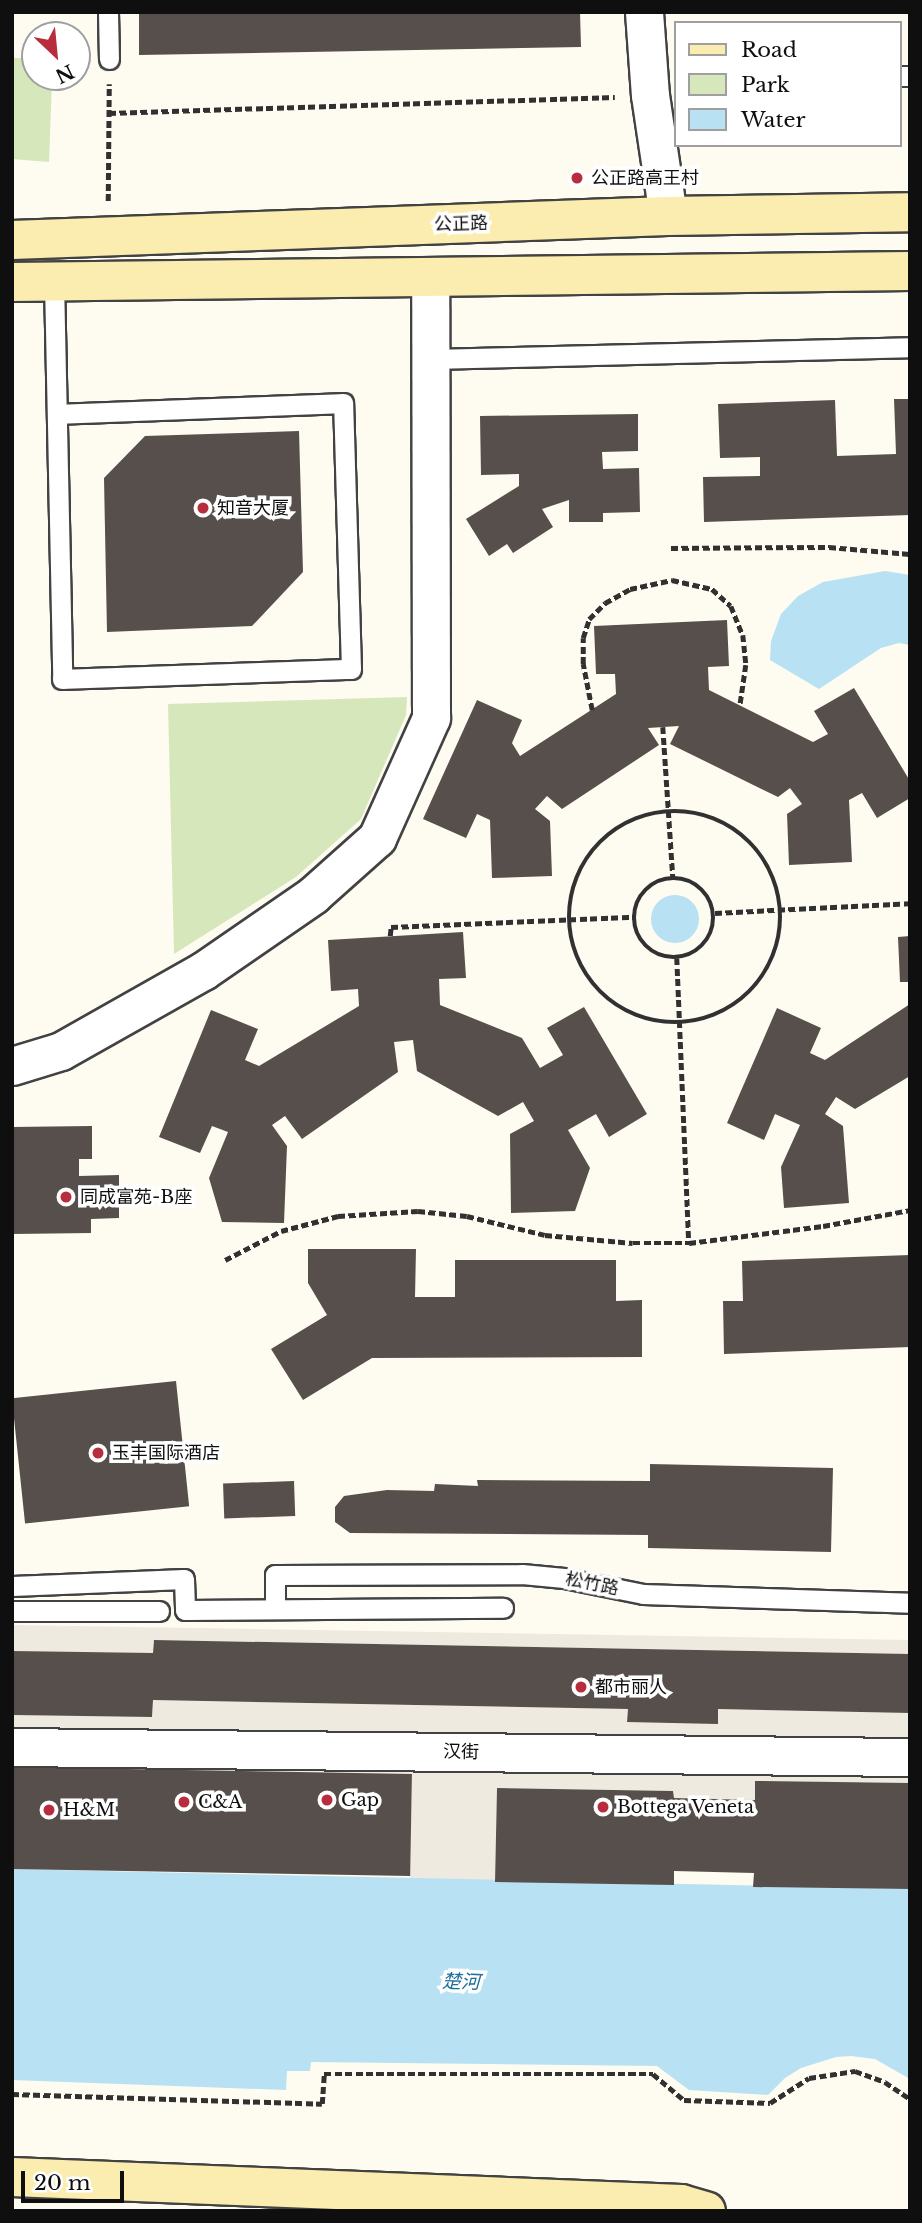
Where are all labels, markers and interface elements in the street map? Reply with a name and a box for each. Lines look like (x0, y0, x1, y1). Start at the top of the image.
north arrow (21, 21, 91, 91)
legend (674, 21, 901, 147)
text: Road (741, 37, 797, 63)
text: N (51, 59, 78, 88)
text: Park (741, 72, 790, 98)
text: Water (741, 107, 805, 133)
place label: 公正路高王村 (591, 167, 699, 189)
marker: 公正路高王村 (569, 170, 585, 186)
street label: 公正路 (434, 212, 488, 236)
place label: 知音大厦 (217, 497, 289, 519)
marker: 知音大厦 (195, 500, 211, 516)
place label: 同成富苑-B座 (80, 1186, 192, 1208)
marker: 同成富苑-B座 (58, 1189, 74, 1205)
place label: 玉丰国际酒店 (112, 1442, 220, 1464)
marker: 玉丰国际酒店 (90, 1445, 106, 1461)
street label: 松竹路 (563, 1568, 621, 1600)
place label: 都市丽人 (595, 1676, 667, 1698)
marker: 都市丽人 (573, 1679, 589, 1695)
street label: 汉街 (443, 1741, 479, 1763)
place label: Gap (341, 1789, 379, 1811)
place label: C&A (198, 1791, 242, 1813)
marker: Gap (319, 1792, 335, 1808)
marker: C&A (176, 1794, 192, 1810)
place label: Bottega Veneta (617, 1796, 755, 1818)
place label: H&M (63, 1799, 115, 1821)
marker: Bottega Veneta (595, 1799, 611, 1815)
marker: H&M (41, 1802, 57, 1818)
water label: 楚河 (442, 1970, 480, 1994)
scale bar (24, 2156, 128, 2200)
text: 20 m (34, 2170, 91, 2196)

